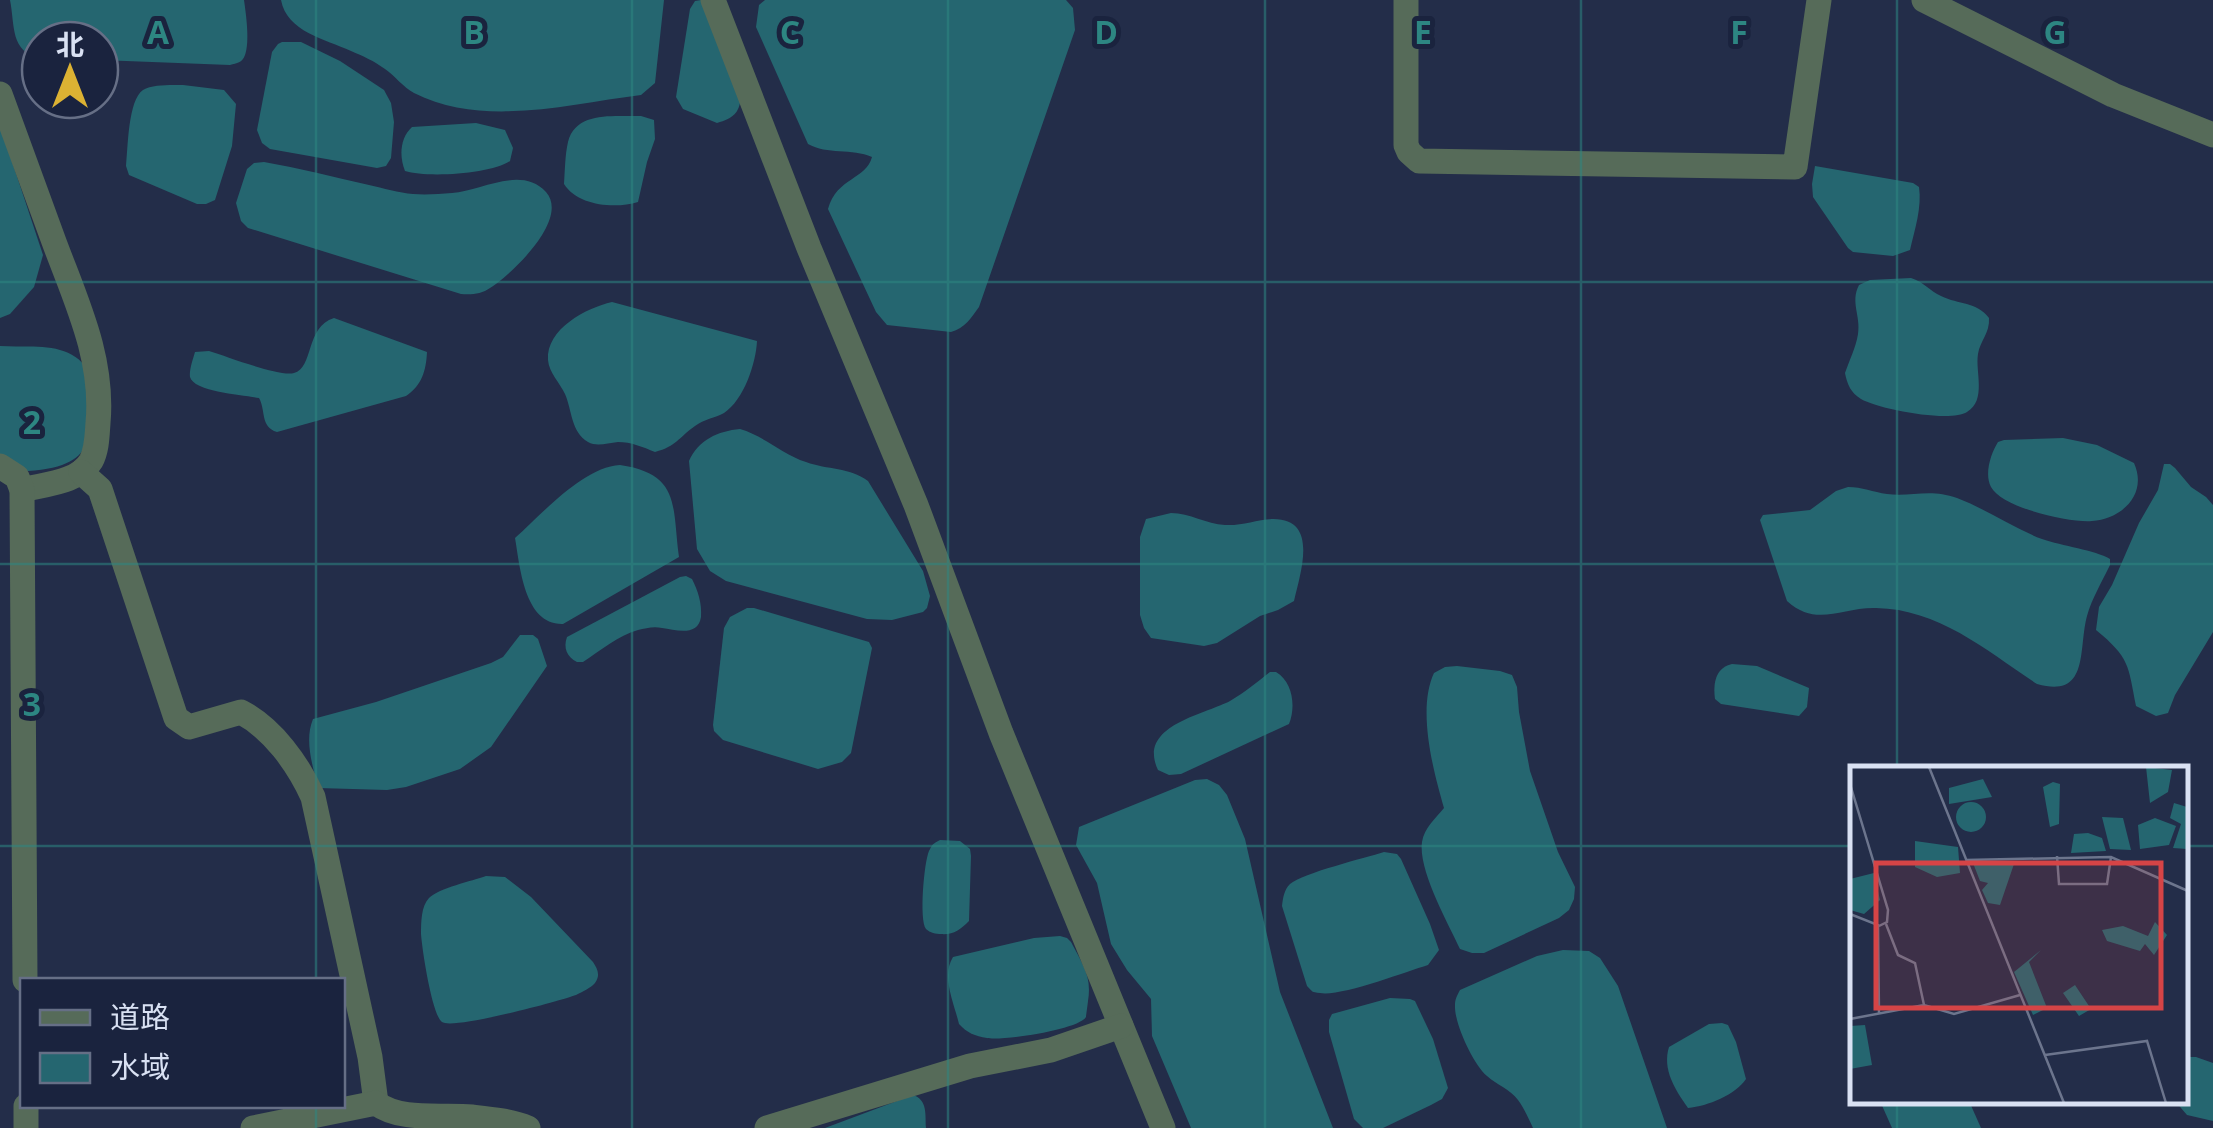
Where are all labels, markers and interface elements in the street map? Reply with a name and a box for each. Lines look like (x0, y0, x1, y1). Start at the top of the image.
text: A (147, 10, 170, 53)
text: B (463, 10, 485, 53)
text: C (780, 10, 800, 53)
text: D (1094, 10, 1118, 53)
text: E (1414, 10, 1432, 53)
text: F (1730, 10, 1748, 53)
text: G (2043, 10, 2067, 53)
north arrow (20, 20, 120, 120)
text: 北 (56, 25, 84, 63)
text: 2 (23, 400, 41, 443)
text: 3 (23, 682, 41, 725)
inset map (1850, 766, 2188, 1103)
legend (20, 978, 345, 1108)
text: 道路 (110, 996, 170, 1037)
text: 水域 (110, 1046, 170, 1087)

